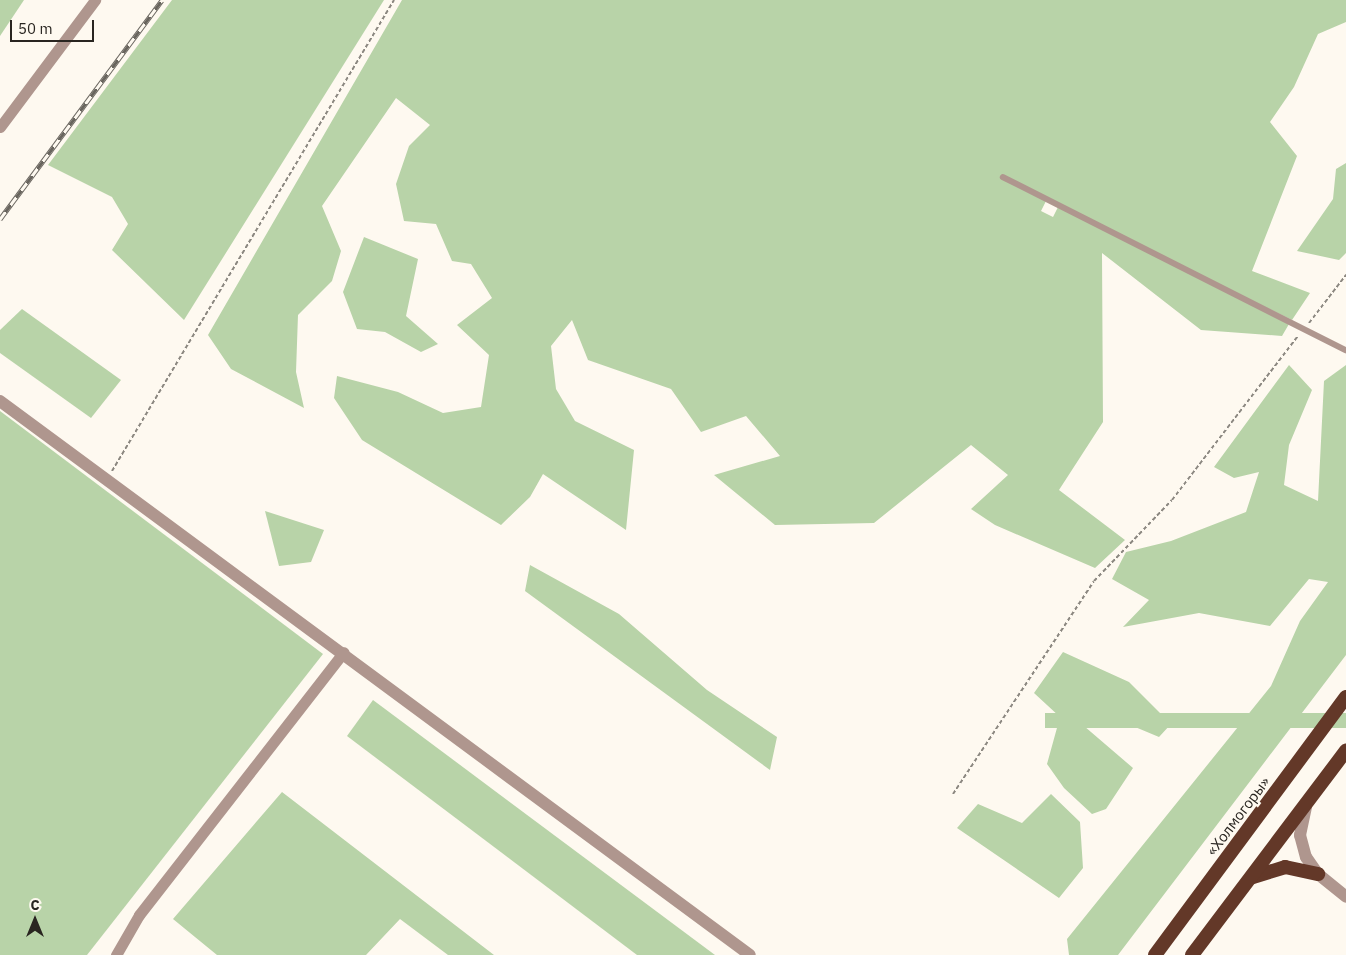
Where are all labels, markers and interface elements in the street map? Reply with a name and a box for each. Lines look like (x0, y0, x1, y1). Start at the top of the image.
scale bar (12, 10, 96, 42)
text: 50 m (18, 19, 53, 38)
street label: «Холмогоры» (1202, 773, 1274, 859)
north arrow (10, 895, 60, 945)
text: С (30, 896, 40, 914)

